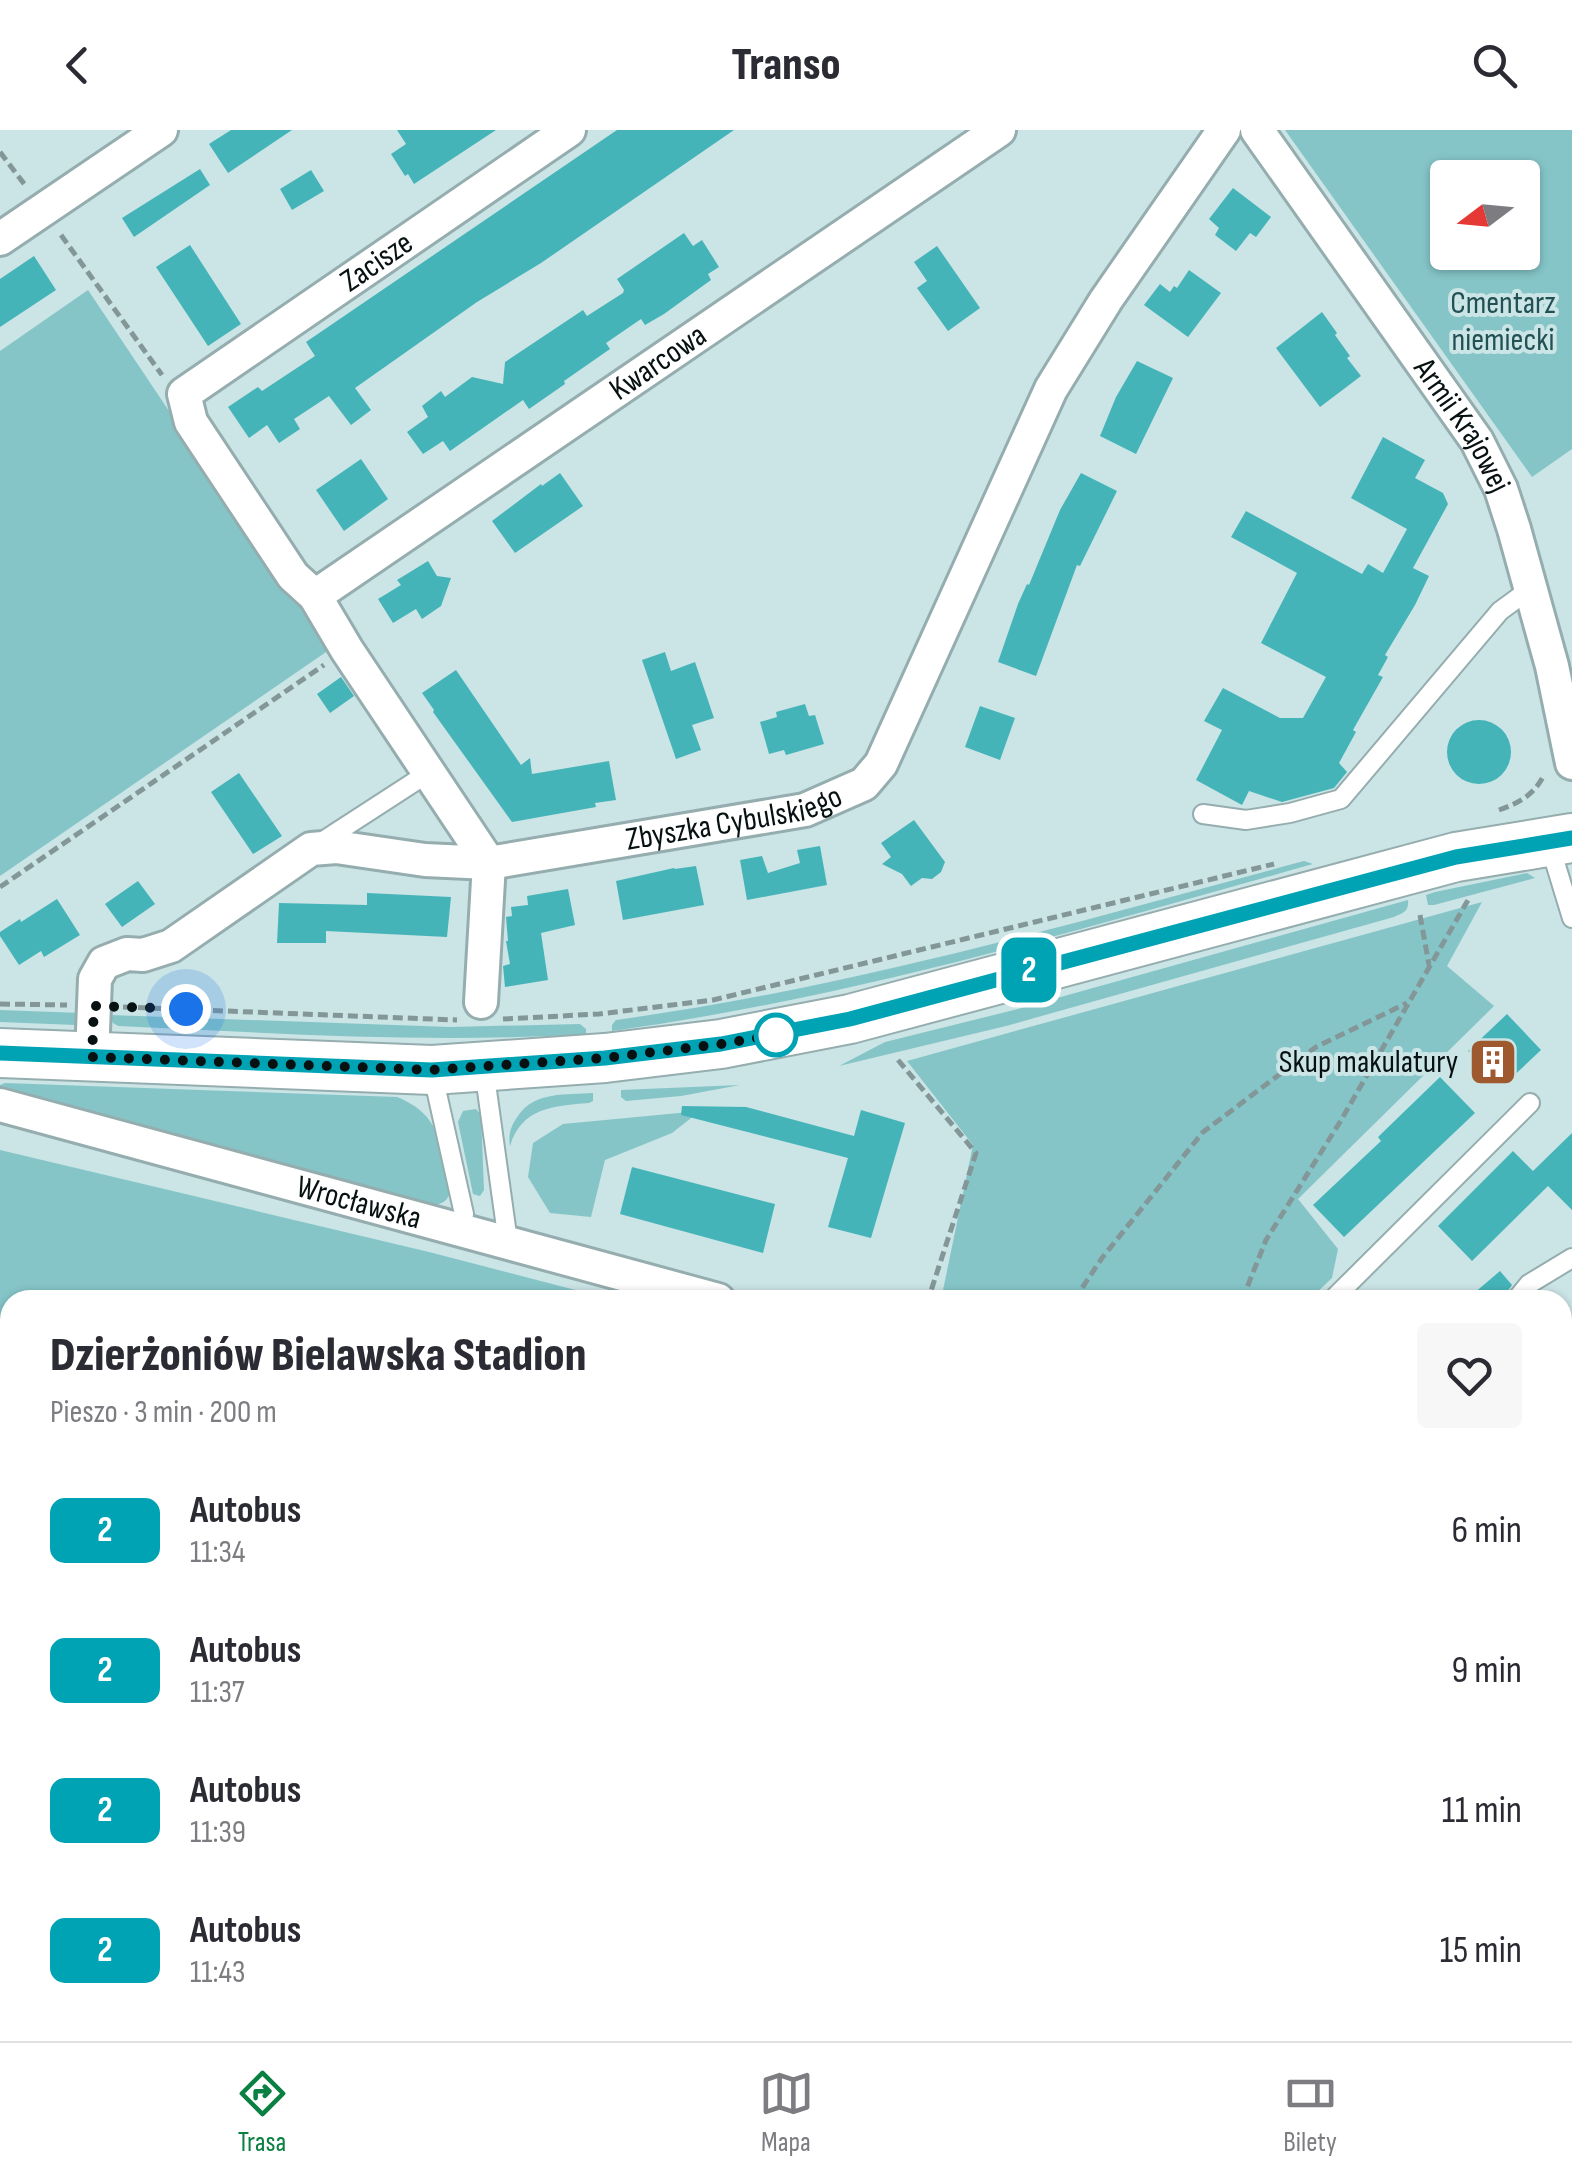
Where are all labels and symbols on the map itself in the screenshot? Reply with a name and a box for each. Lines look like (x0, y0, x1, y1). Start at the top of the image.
north arrow (1430, 160, 1540, 270)
street label: Zacisze (333, 223, 420, 300)
park label: Cmentarz niemiecki (1450, 284, 1556, 360)
street label: Kwarcowa (602, 316, 714, 409)
street label: Armii Krajowej (1405, 350, 1519, 499)
street label: Zbyszka Cybulskiego (623, 777, 848, 859)
line badge: 2 (996, 938, 1062, 1002)
your location (161, 984, 211, 1034)
unlabelled marker (755, 1014, 797, 1056)
building icon: Skup makulatury (1467, 1036, 1519, 1088)
place label: Skup makulatury (1279, 1043, 1458, 1082)
street label: Wrocławska (292, 1167, 426, 1238)

